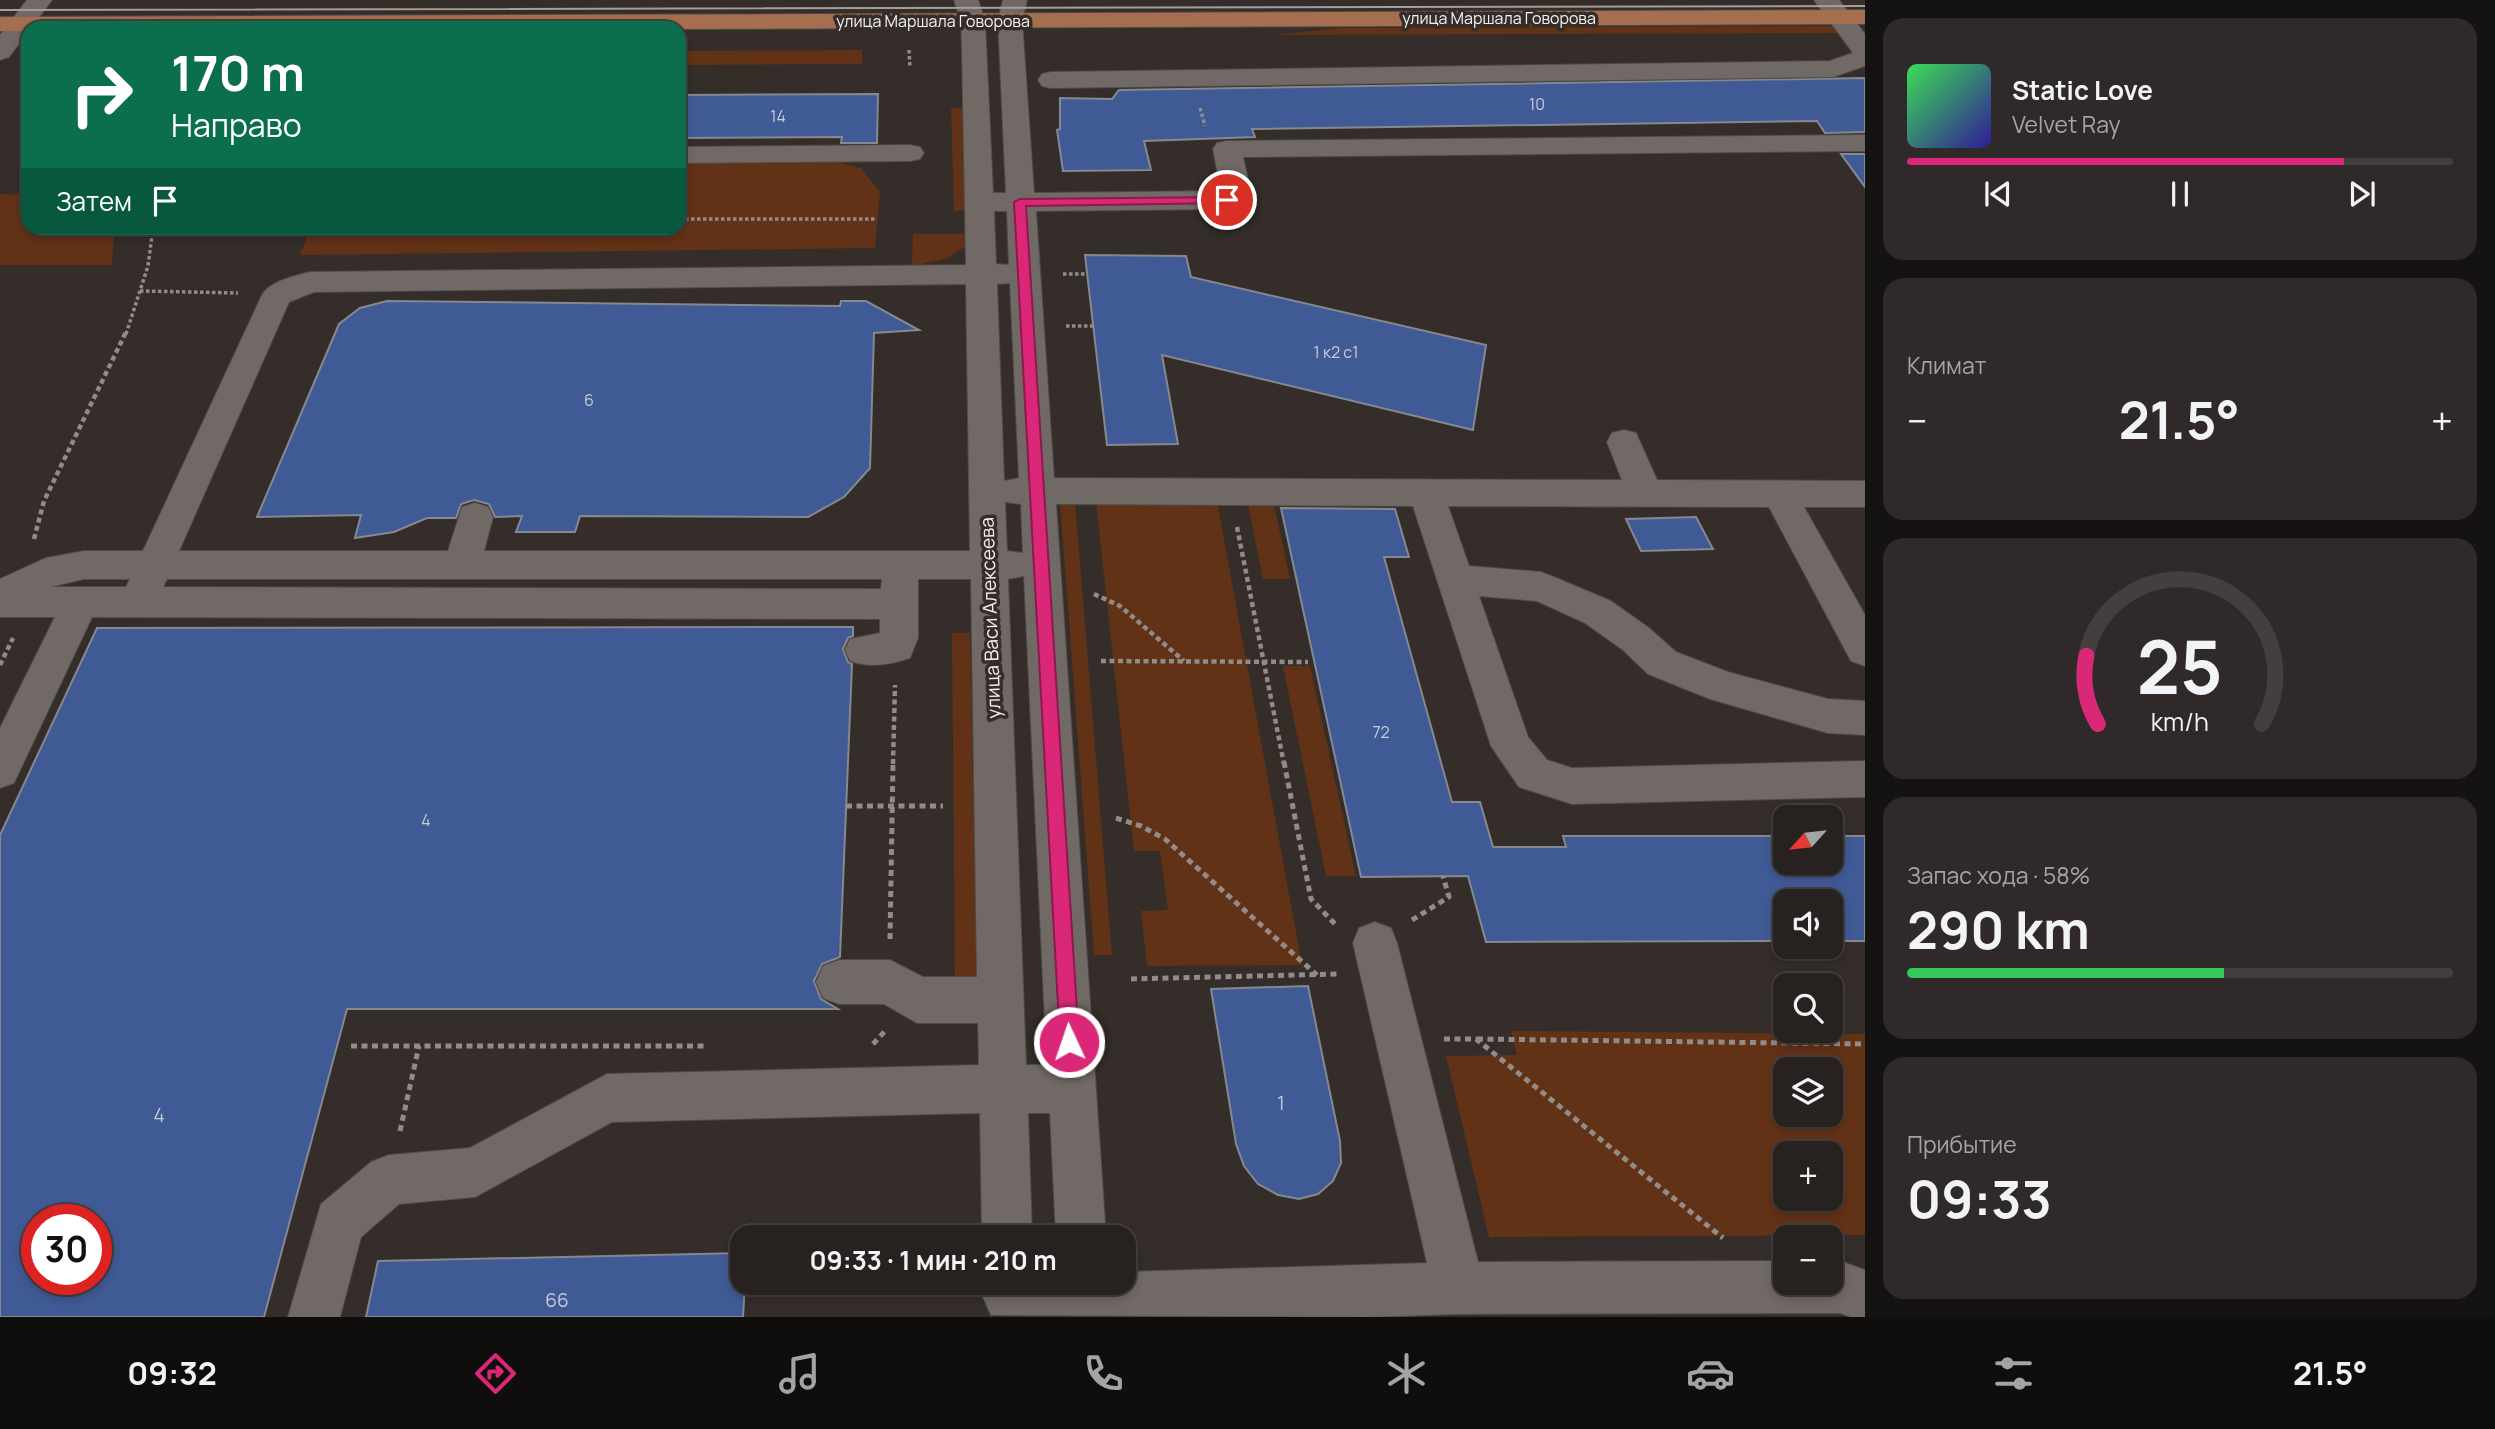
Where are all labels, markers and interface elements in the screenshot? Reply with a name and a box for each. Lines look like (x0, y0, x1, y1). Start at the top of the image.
street label: улица Маршала Говорова (1402, 7, 1596, 29)
street label: улица Маршала Говорова (836, 10, 1030, 32)
text: 170 m (171, 39, 305, 106)
icon: right (56, 49, 147, 140)
text: Static Love (2012, 72, 2153, 108)
house number: 10 (1529, 93, 1545, 115)
text: Направо (171, 103, 302, 147)
house number: 14 (770, 105, 786, 127)
text: Velvet Ray (2012, 108, 2121, 140)
pin (1197, 170, 1257, 230)
icon: previous (1979, 175, 2017, 213)
icon: pause (2161, 175, 2199, 213)
icon: next (2343, 175, 2381, 213)
icon: arrive (1208, 181, 1246, 219)
icon: arrive (146, 182, 184, 220)
text: Затем (56, 183, 132, 219)
house number: 1 к2 с1 (1314, 341, 1358, 363)
text: Климат (1907, 349, 1986, 381)
text: 21.5° (2119, 384, 2240, 455)
house number: 6 (584, 389, 594, 411)
text: − (1907, 394, 1928, 446)
text: + (2431, 394, 2453, 446)
street label: улица Васи Алексеева (973, 517, 1007, 719)
text: 25 (2137, 617, 2223, 717)
text: km/h (2151, 704, 2209, 739)
house number: 72 (1372, 721, 1390, 743)
north arrow (1773, 805, 1843, 875)
map controls (1773, 805, 1843, 1295)
house number: 4 (421, 809, 431, 831)
text: Запас хода · 58% (1907, 859, 2090, 891)
button: sound (1773, 889, 1843, 959)
text: 290 km (1907, 894, 2090, 965)
button: search (1773, 973, 1843, 1043)
position arrow (1032, 1005, 1106, 1079)
button: layers (1773, 1057, 1843, 1127)
house number: 1 (1277, 1090, 1285, 1116)
house number: 4 (153, 1102, 165, 1128)
text: Прибытие (1907, 1128, 2017, 1160)
button: + (1773, 1141, 1843, 1211)
text: 09:33 (1907, 1163, 2052, 1234)
speed limit sign: 30 (21, 1204, 112, 1295)
button: − (1773, 1225, 1843, 1295)
text: 09:33 · 1 мин · 210 m (809, 1242, 1057, 1278)
house number: 66 (545, 1287, 569, 1313)
icon: directions (471, 1349, 520, 1398)
icon: music (775, 1349, 824, 1398)
icon: phone (1079, 1349, 1128, 1398)
icon: climate (1382, 1349, 1431, 1398)
icon: car (1686, 1349, 1735, 1398)
icon: filters (1989, 1349, 2038, 1398)
text: 09:32 (127, 1351, 217, 1395)
text: 21.5° (2293, 1351, 2368, 1395)

